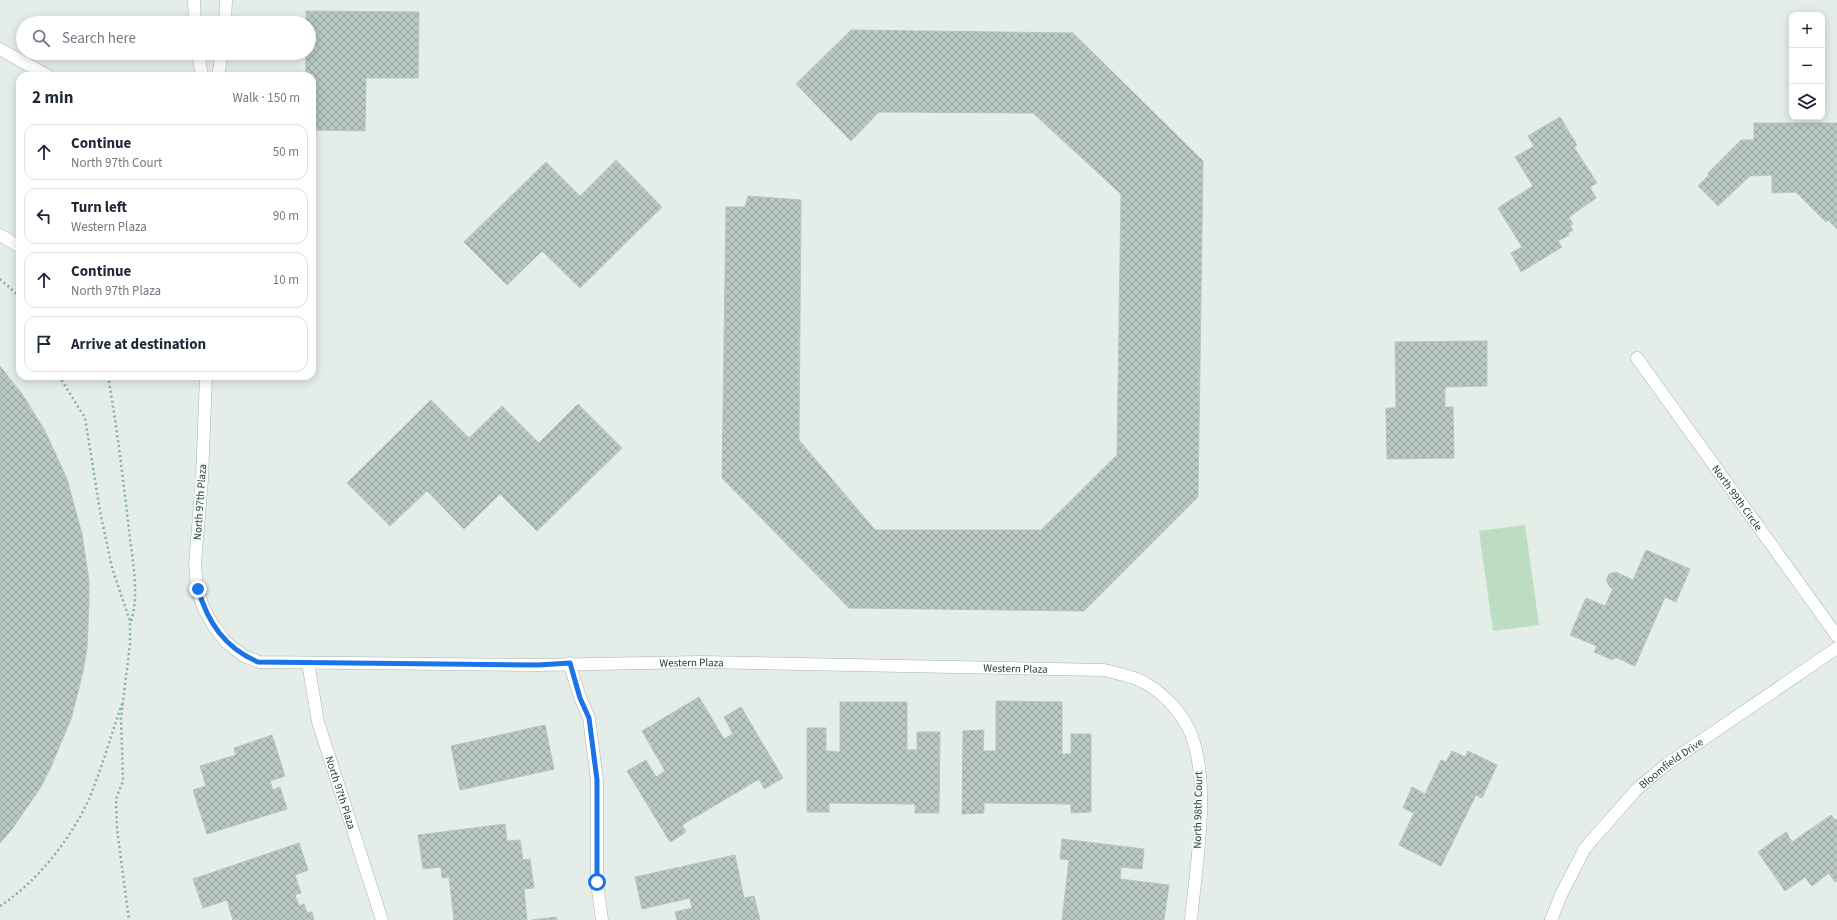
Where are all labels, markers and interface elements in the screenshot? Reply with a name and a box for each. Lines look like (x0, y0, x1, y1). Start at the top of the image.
map controls (1789, 12, 1825, 120)
button: + (1789, 12, 1825, 48)
search box (16, 16, 316, 60)
icon: search (30, 27, 52, 49)
text: Search here (62, 28, 136, 49)
button: − (1789, 48, 1825, 84)
button: layers (1789, 84, 1825, 120)
text: 2 min (32, 86, 73, 110)
text: Walk · 150 m (232, 89, 300, 107)
text: Continue (71, 133, 131, 154)
icon: ahead (33, 141, 55, 163)
text: 50 m (273, 143, 299, 161)
text: North 97th Court (71, 154, 162, 172)
text: Turn left (71, 197, 127, 218)
icon: left (33, 205, 55, 227)
text: 90 m (273, 207, 299, 225)
text: Western Plaza (71, 218, 147, 236)
text: Continue (71, 261, 131, 282)
icon: ahead (33, 269, 55, 291)
text: 10 m (273, 271, 299, 289)
text: North 97th Plaza (71, 282, 161, 300)
icon: arrive (33, 333, 55, 355)
text: Arrive at destination (71, 334, 206, 355)
street label: North 99th Circle (1709, 462, 1767, 534)
street label: North 97th Plaza (190, 463, 210, 541)
route end (189, 580, 207, 598)
street label: Western Plaza (659, 654, 724, 670)
street label: Western Plaza (983, 660, 1048, 676)
street label: Bloomfield Drive (1635, 734, 1706, 792)
street label: North 97th Plaza (322, 754, 360, 831)
street label: North 98th Court (1190, 771, 1206, 849)
route start (588, 873, 606, 891)

